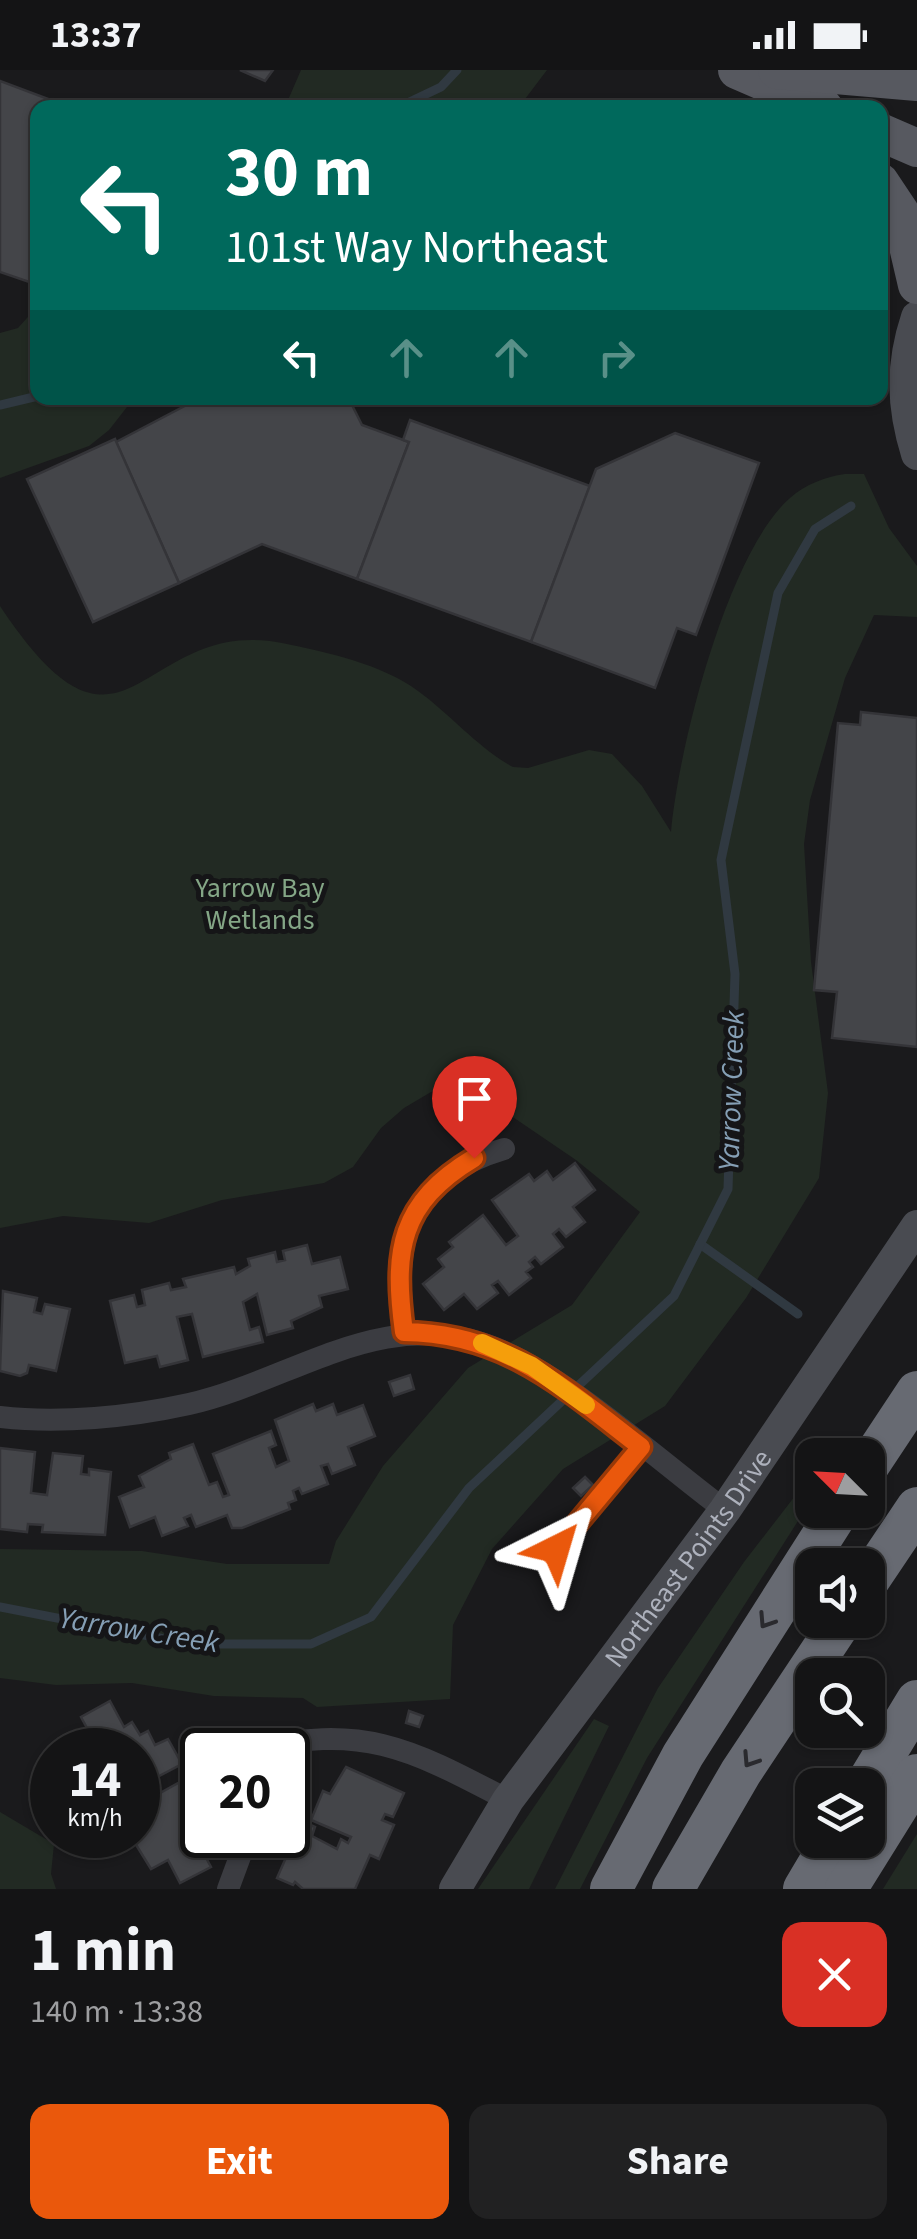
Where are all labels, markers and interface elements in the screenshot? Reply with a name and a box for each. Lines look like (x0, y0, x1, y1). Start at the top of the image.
text: 13:37 (50, 8, 142, 62)
text: 30 m (225, 123, 373, 223)
icon: left (60, 140, 190, 270)
text: 101st Way Northeast (225, 216, 608, 280)
icon: left (274, 330, 329, 385)
icon: ahead (379, 330, 434, 385)
icon: ahead (484, 330, 539, 385)
icon: right (589, 330, 644, 385)
park label: Yarrow Bay Wetlands (194, 868, 325, 940)
water label: Yarrow Creek (707, 1009, 756, 1172)
pin (432, 1056, 517, 1159)
icon: arrive (447, 1071, 502, 1126)
north arrow (795, 1438, 885, 1528)
map controls (795, 1438, 885, 1858)
street label: Northeast Points Drive (595, 1441, 782, 1676)
position arrow (504, 1497, 608, 1601)
button: sound (795, 1548, 885, 1638)
water label: Yarrow Creek (56, 1597, 223, 1664)
one-way arrow (760, 1610, 779, 1628)
button: search (795, 1658, 885, 1748)
speed limit sign: 20 (180, 1728, 310, 1858)
text: 14 (69, 1745, 121, 1816)
one-way arrow (743, 1749, 762, 1767)
button: layers (795, 1768, 885, 1858)
text: km/h (67, 1800, 123, 1836)
text: 1 min (30, 1909, 176, 1994)
button: close (782, 1922, 887, 2027)
text: 140 m · 13:38 (30, 1989, 203, 2035)
button: Exit (30, 2104, 449, 2219)
button: Share (469, 2104, 887, 2219)

